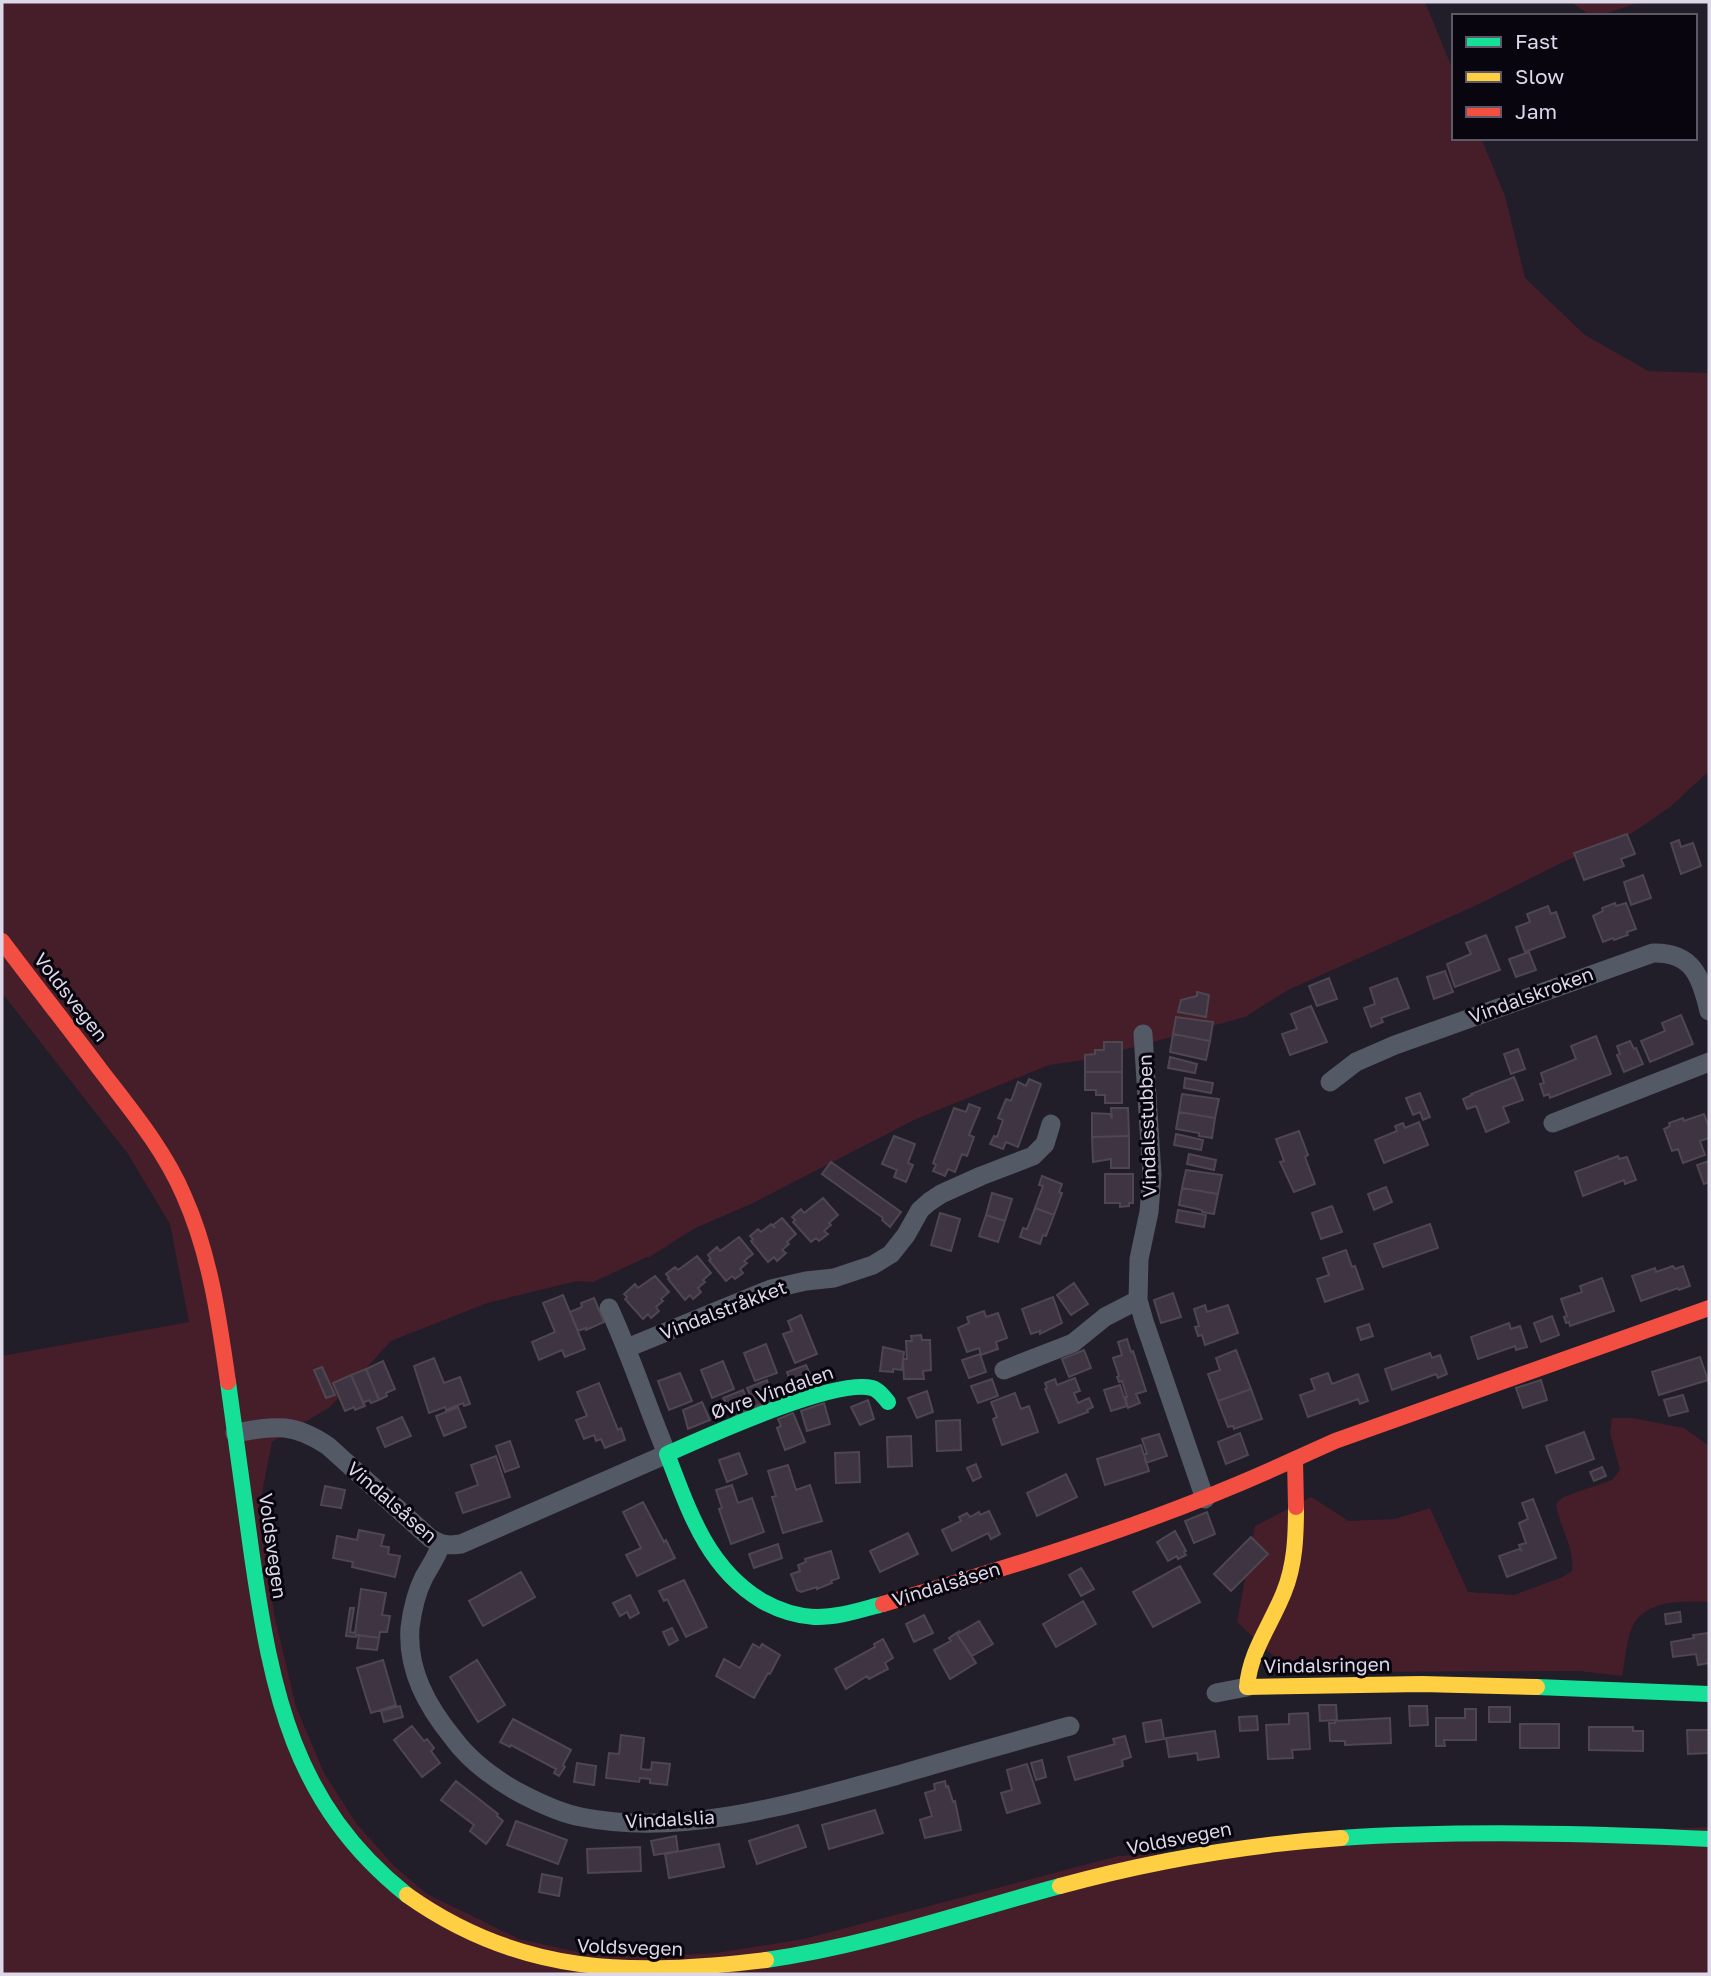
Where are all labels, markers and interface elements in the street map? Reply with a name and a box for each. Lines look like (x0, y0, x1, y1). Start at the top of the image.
legend (1452, 14, 1697, 140)
text: Fast (1515, 28, 1558, 54)
text: Slow (1515, 63, 1564, 89)
text: Jam (1515, 98, 1557, 124)
street label: Voldsvegen (30, 948, 113, 1046)
street label: Vindalskroken (1466, 961, 1596, 1028)
street label: Vindalsstubben (1133, 1054, 1160, 1198)
street label: Vindalstråkket (656, 1275, 789, 1344)
street label: Øvre Vindalen (707, 1360, 836, 1423)
street label: Vindalsåsen (343, 1456, 442, 1547)
street label: Voldsvegen (255, 1492, 292, 1600)
street label: Vindalsåsen (889, 1556, 1003, 1611)
street label: Vindalsringen (1263, 1652, 1391, 1677)
street label: Vindalslia (624, 1805, 716, 1832)
street label: Voldsvegen (1125, 1816, 1233, 1859)
street label: Voldsvegen (576, 1933, 684, 1960)

